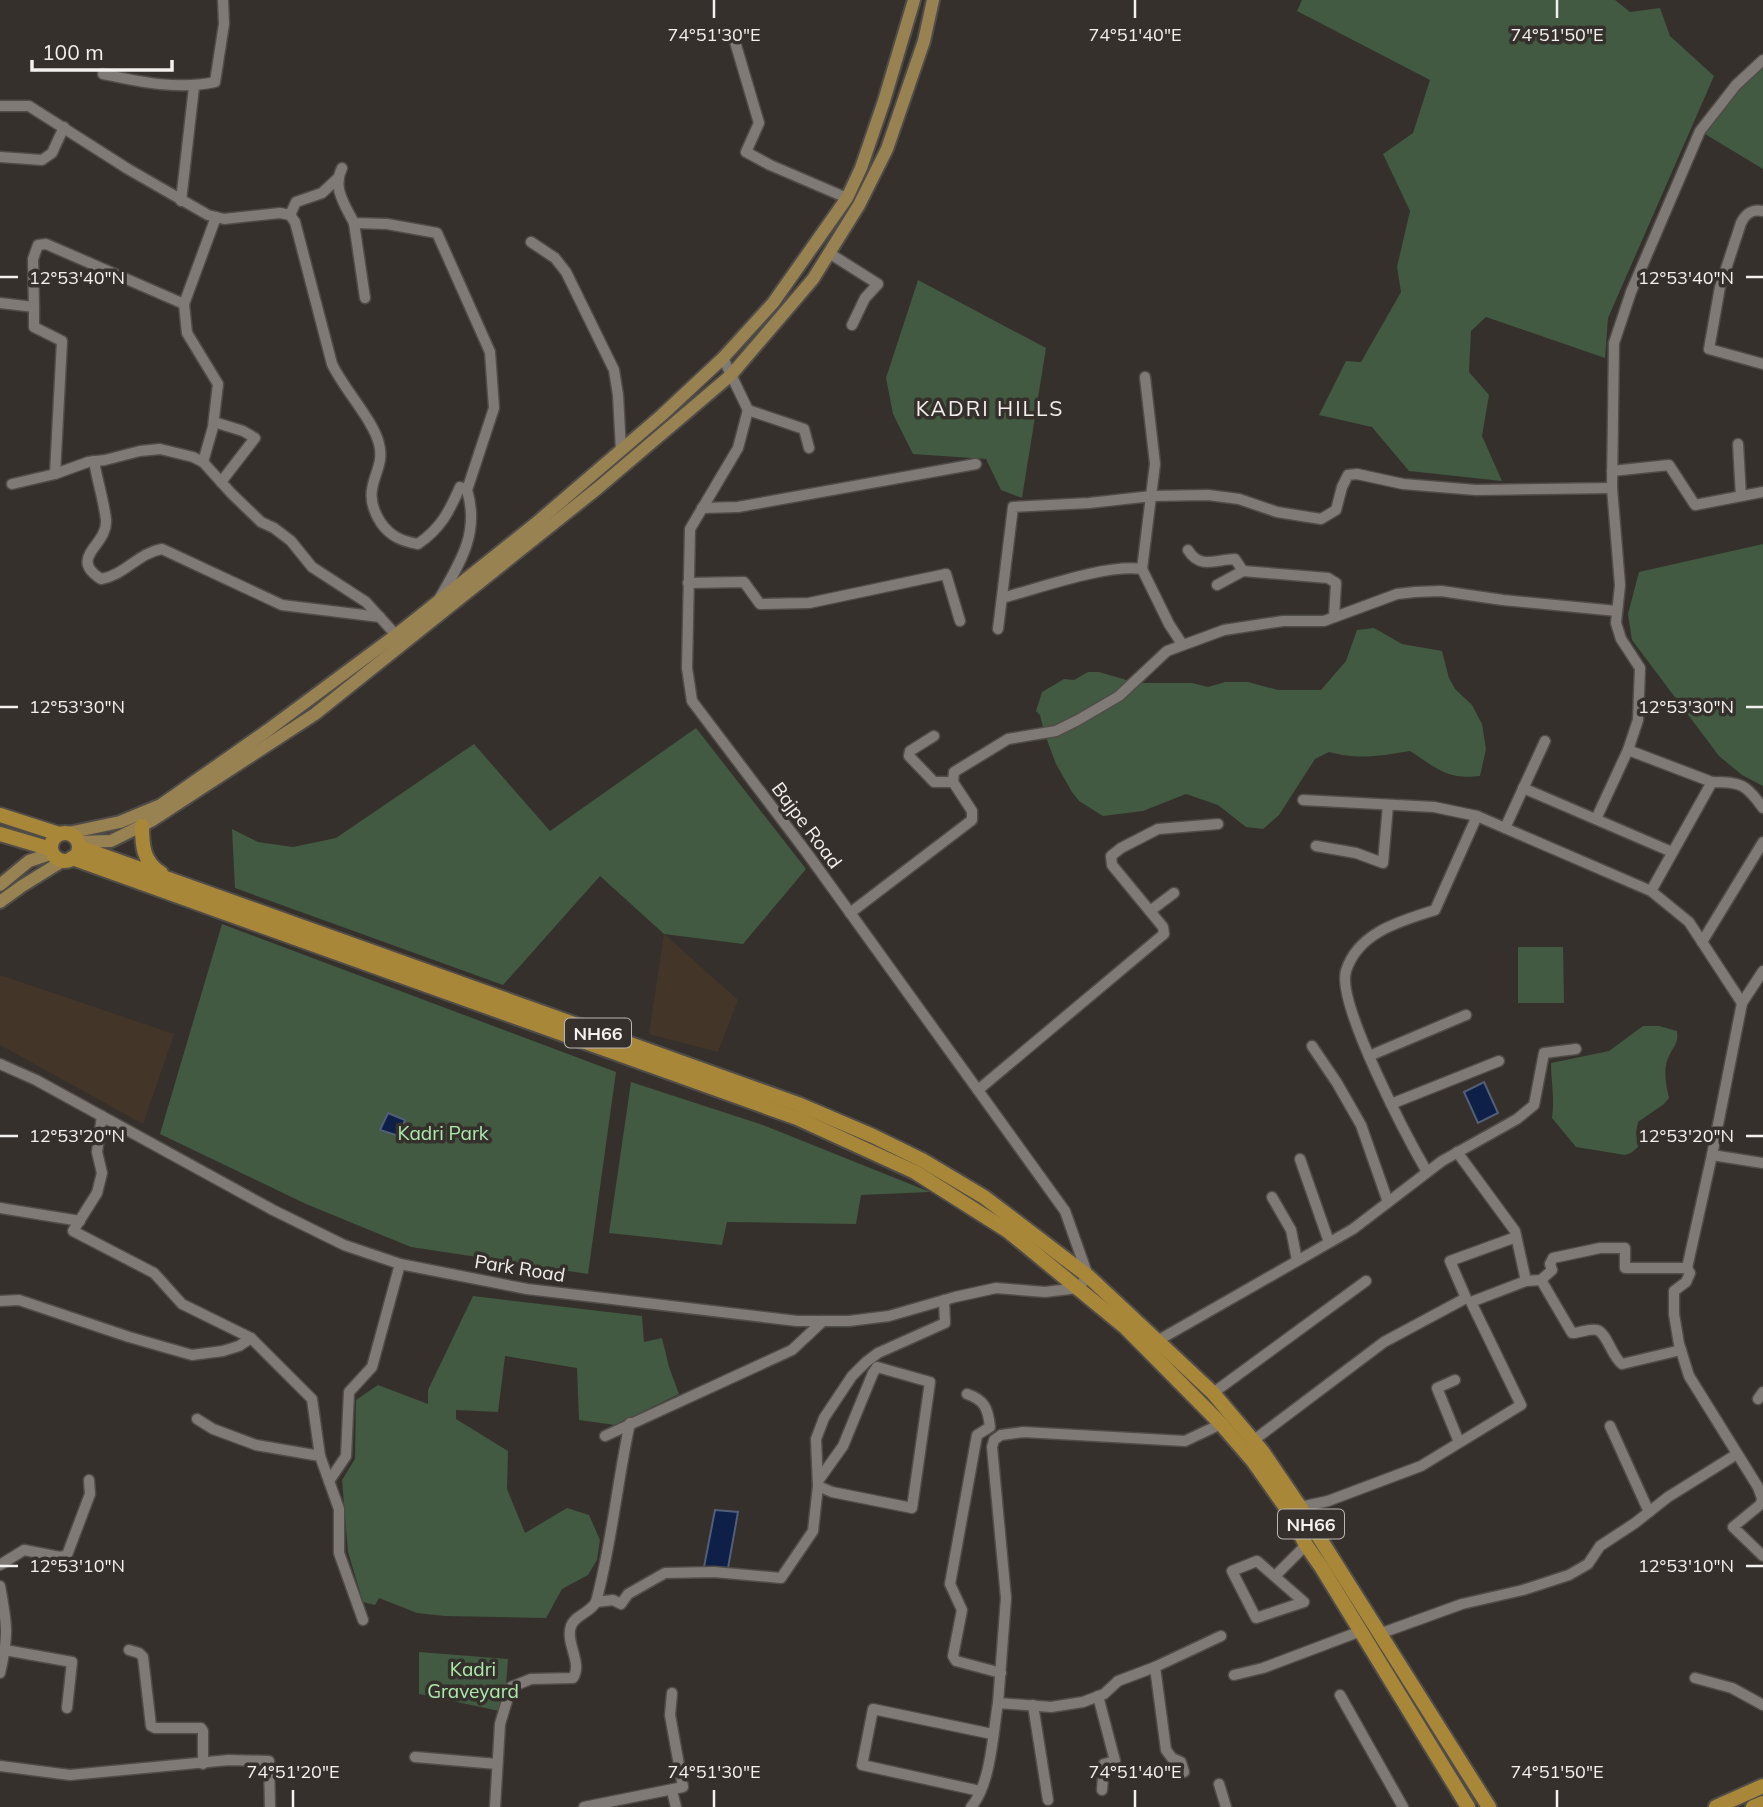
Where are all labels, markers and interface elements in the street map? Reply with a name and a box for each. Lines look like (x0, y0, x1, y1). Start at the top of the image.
text: 74°51'30"E (667, 23, 761, 46)
text: 74°51'40"E (1088, 23, 1182, 46)
text: 74°51'50"E (1510, 23, 1604, 46)
scale bar (32, 28, 172, 72)
text: 100 m (42, 39, 104, 65)
text: 12°53'40"N (29, 266, 125, 289)
text: 12°53'40"N (1638, 266, 1734, 289)
district label: KADRI HILLS (916, 395, 1064, 421)
text: 12°53'30"N (29, 695, 125, 718)
text: 12°53'30"N (1638, 695, 1734, 718)
street label: Bajpe Road (767, 777, 847, 873)
road number: NH66 (565, 1018, 631, 1048)
park label: Kadri Park (397, 1121, 489, 1145)
text: 12°53'20"N (29, 1124, 125, 1147)
text: 12°53'20"N (1638, 1124, 1734, 1147)
street label: Park Road (473, 1249, 567, 1287)
road number: NH66 (1278, 1510, 1344, 1539)
text: 12°53'10"N (29, 1554, 125, 1577)
text: 12°53'10"N (1638, 1554, 1734, 1577)
park label: Kadri Graveyard (427, 1657, 519, 1703)
text: 74°51'20"E (246, 1760, 340, 1783)
text: 74°51'30"E (667, 1760, 761, 1783)
text: 74°51'40"E (1088, 1760, 1182, 1783)
text: 74°51'50"E (1510, 1760, 1604, 1783)

